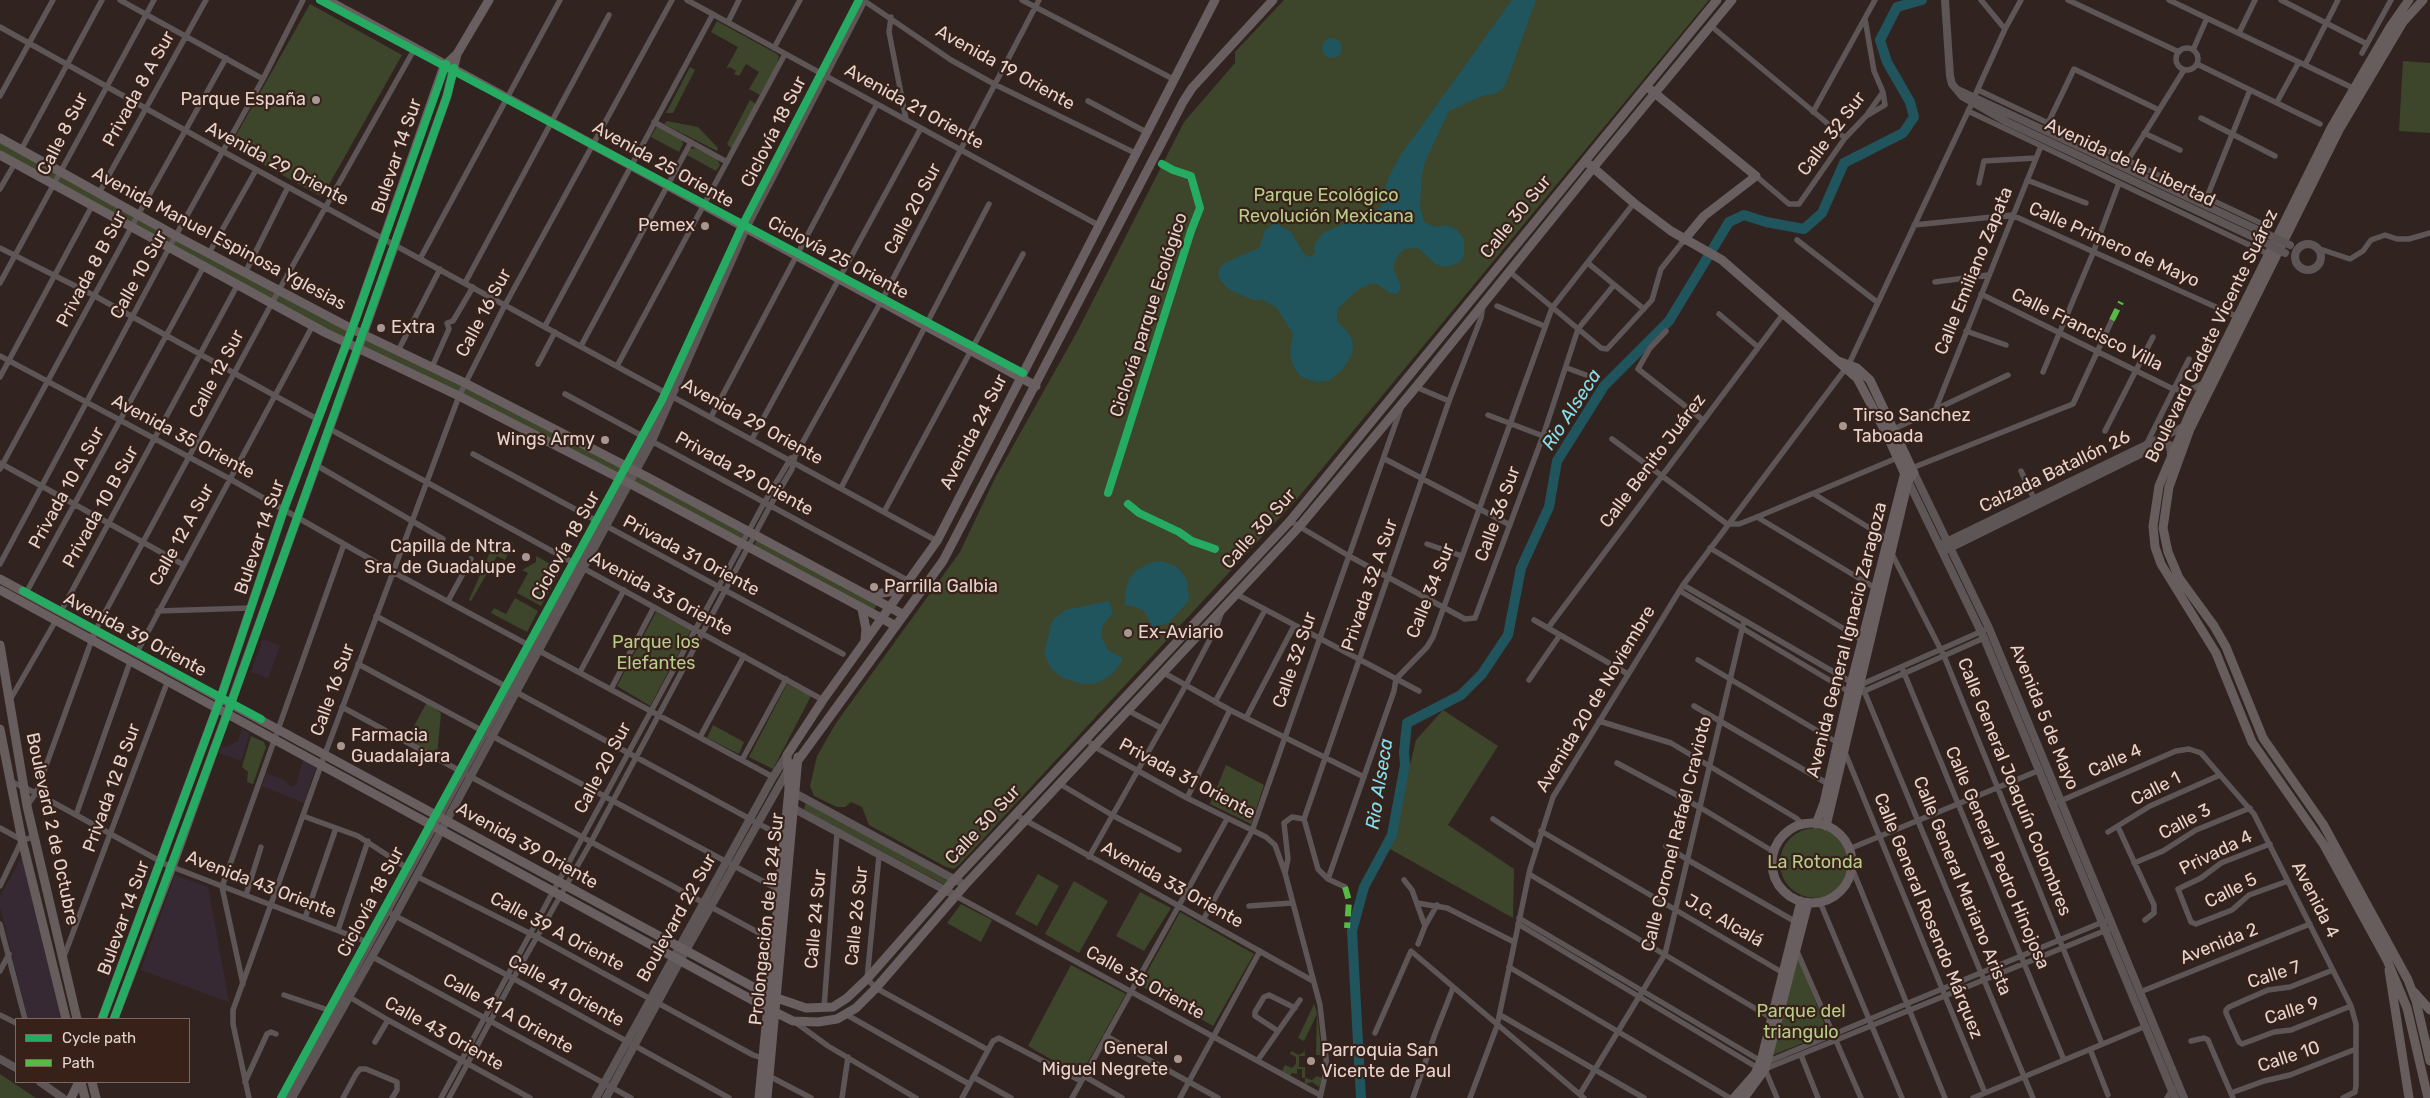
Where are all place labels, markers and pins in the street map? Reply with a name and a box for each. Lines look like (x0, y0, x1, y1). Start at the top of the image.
place label: Parque España (180, 89, 306, 111)
marker: Parque España (310, 94, 322, 106)
place label: Pemex (638, 215, 695, 237)
marker: Pemex (699, 220, 711, 232)
place label: Extra (391, 317, 435, 339)
marker: Extra (375, 322, 387, 334)
place label: Tirso Sanchez Taboada (1853, 405, 1971, 448)
marker: Tirso Sanchez Taboada (1837, 420, 1849, 432)
place label: Wings Army (496, 429, 595, 451)
marker: Wings Army (599, 434, 611, 446)
place label: Capilla de Ntra. Sra. de Guadalupe (364, 536, 516, 578)
marker: Capilla de Ntra. Sra. de Guadalupe (520, 551, 532, 563)
place label: Parrilla Galbia (884, 576, 998, 598)
marker: Parrilla Galbia (868, 581, 880, 593)
place label: Ex-Aviario (1138, 622, 1224, 644)
marker: Ex-Aviario (1122, 627, 1134, 639)
place label: Farmacia Guadalajara (351, 725, 450, 768)
marker: Farmacia Guadalajara (335, 740, 347, 752)
place label: General Miguel Negrete (1042, 1038, 1168, 1080)
place label: Parroquia San Vicente de Paul (1321, 1040, 1451, 1082)
marker: General Miguel Negrete (1172, 1053, 1184, 1065)
marker: Parroquia San Vicente de Paul (1305, 1055, 1317, 1067)

